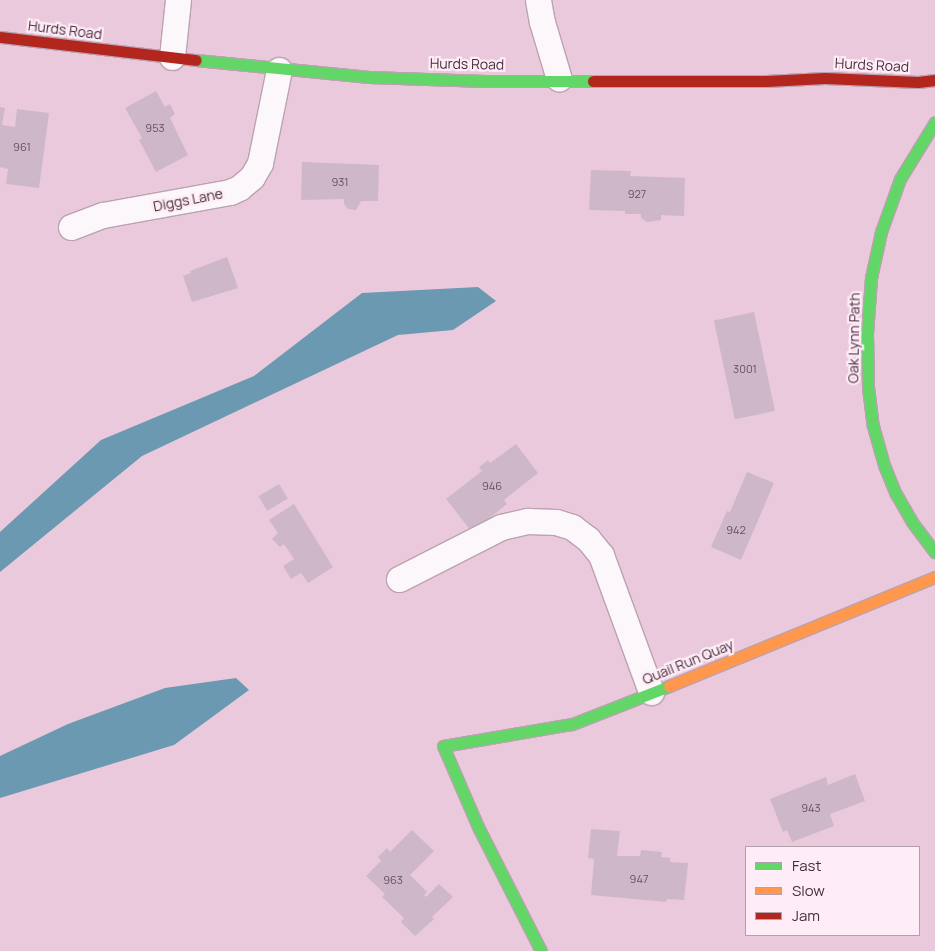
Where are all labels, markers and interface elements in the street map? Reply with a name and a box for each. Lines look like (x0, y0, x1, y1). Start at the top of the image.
street label: Hurds Road (27, 17, 103, 43)
street label: Hurds Road (430, 55, 504, 73)
street label: Hurds Road (834, 55, 910, 75)
house number: 953 (145, 121, 165, 135)
house number: 961 (13, 140, 31, 154)
house number: 931 (331, 175, 349, 189)
street label: Diggs Lane (152, 185, 224, 215)
house number: 927 (628, 187, 646, 201)
street label: Oak Lynn Path (845, 292, 863, 384)
house number: 3001 (733, 362, 757, 376)
house number: 946 (482, 479, 502, 493)
house number: 942 (726, 523, 746, 537)
street label: Quail Run Quay (640, 636, 736, 688)
house number: 943 (801, 801, 821, 815)
legend (745, 846, 920, 936)
text: Fast (792, 855, 821, 876)
house number: 947 (630, 872, 648, 886)
house number: 963 (383, 873, 403, 887)
text: Slow (792, 880, 825, 901)
text: Jam (792, 905, 820, 926)

